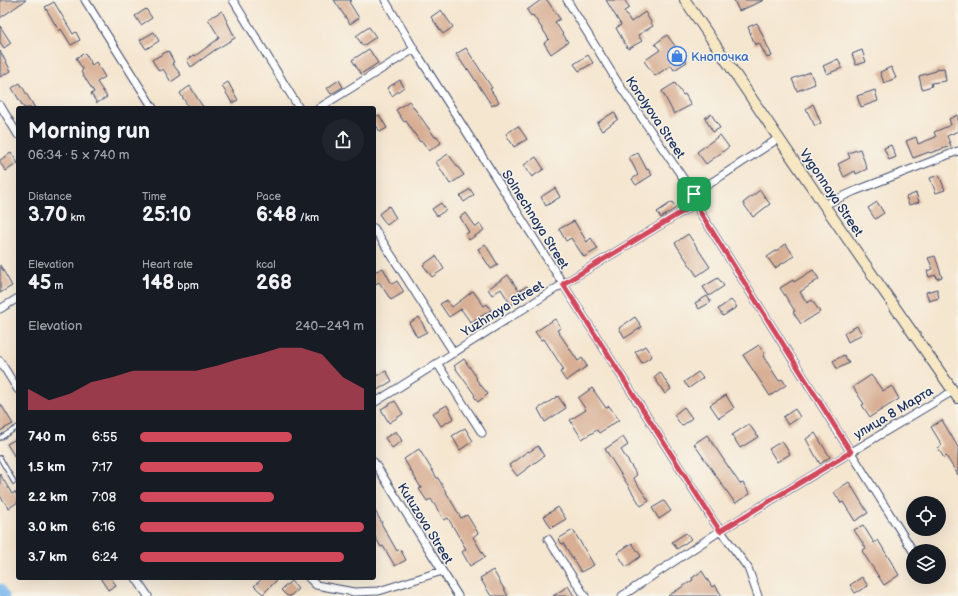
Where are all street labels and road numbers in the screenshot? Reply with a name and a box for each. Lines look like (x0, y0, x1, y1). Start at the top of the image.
street label: Korolyova Street (622, 73, 689, 162)
street label: Vygonnaya Street (796, 146, 866, 239)
street label: Solnechnaya Street (498, 167, 572, 272)
street label: Yuzhnaya Street (458, 277, 547, 341)
street label: улица 8 Марта (851, 383, 936, 443)
street label: Kutuzova Street (394, 480, 456, 567)

